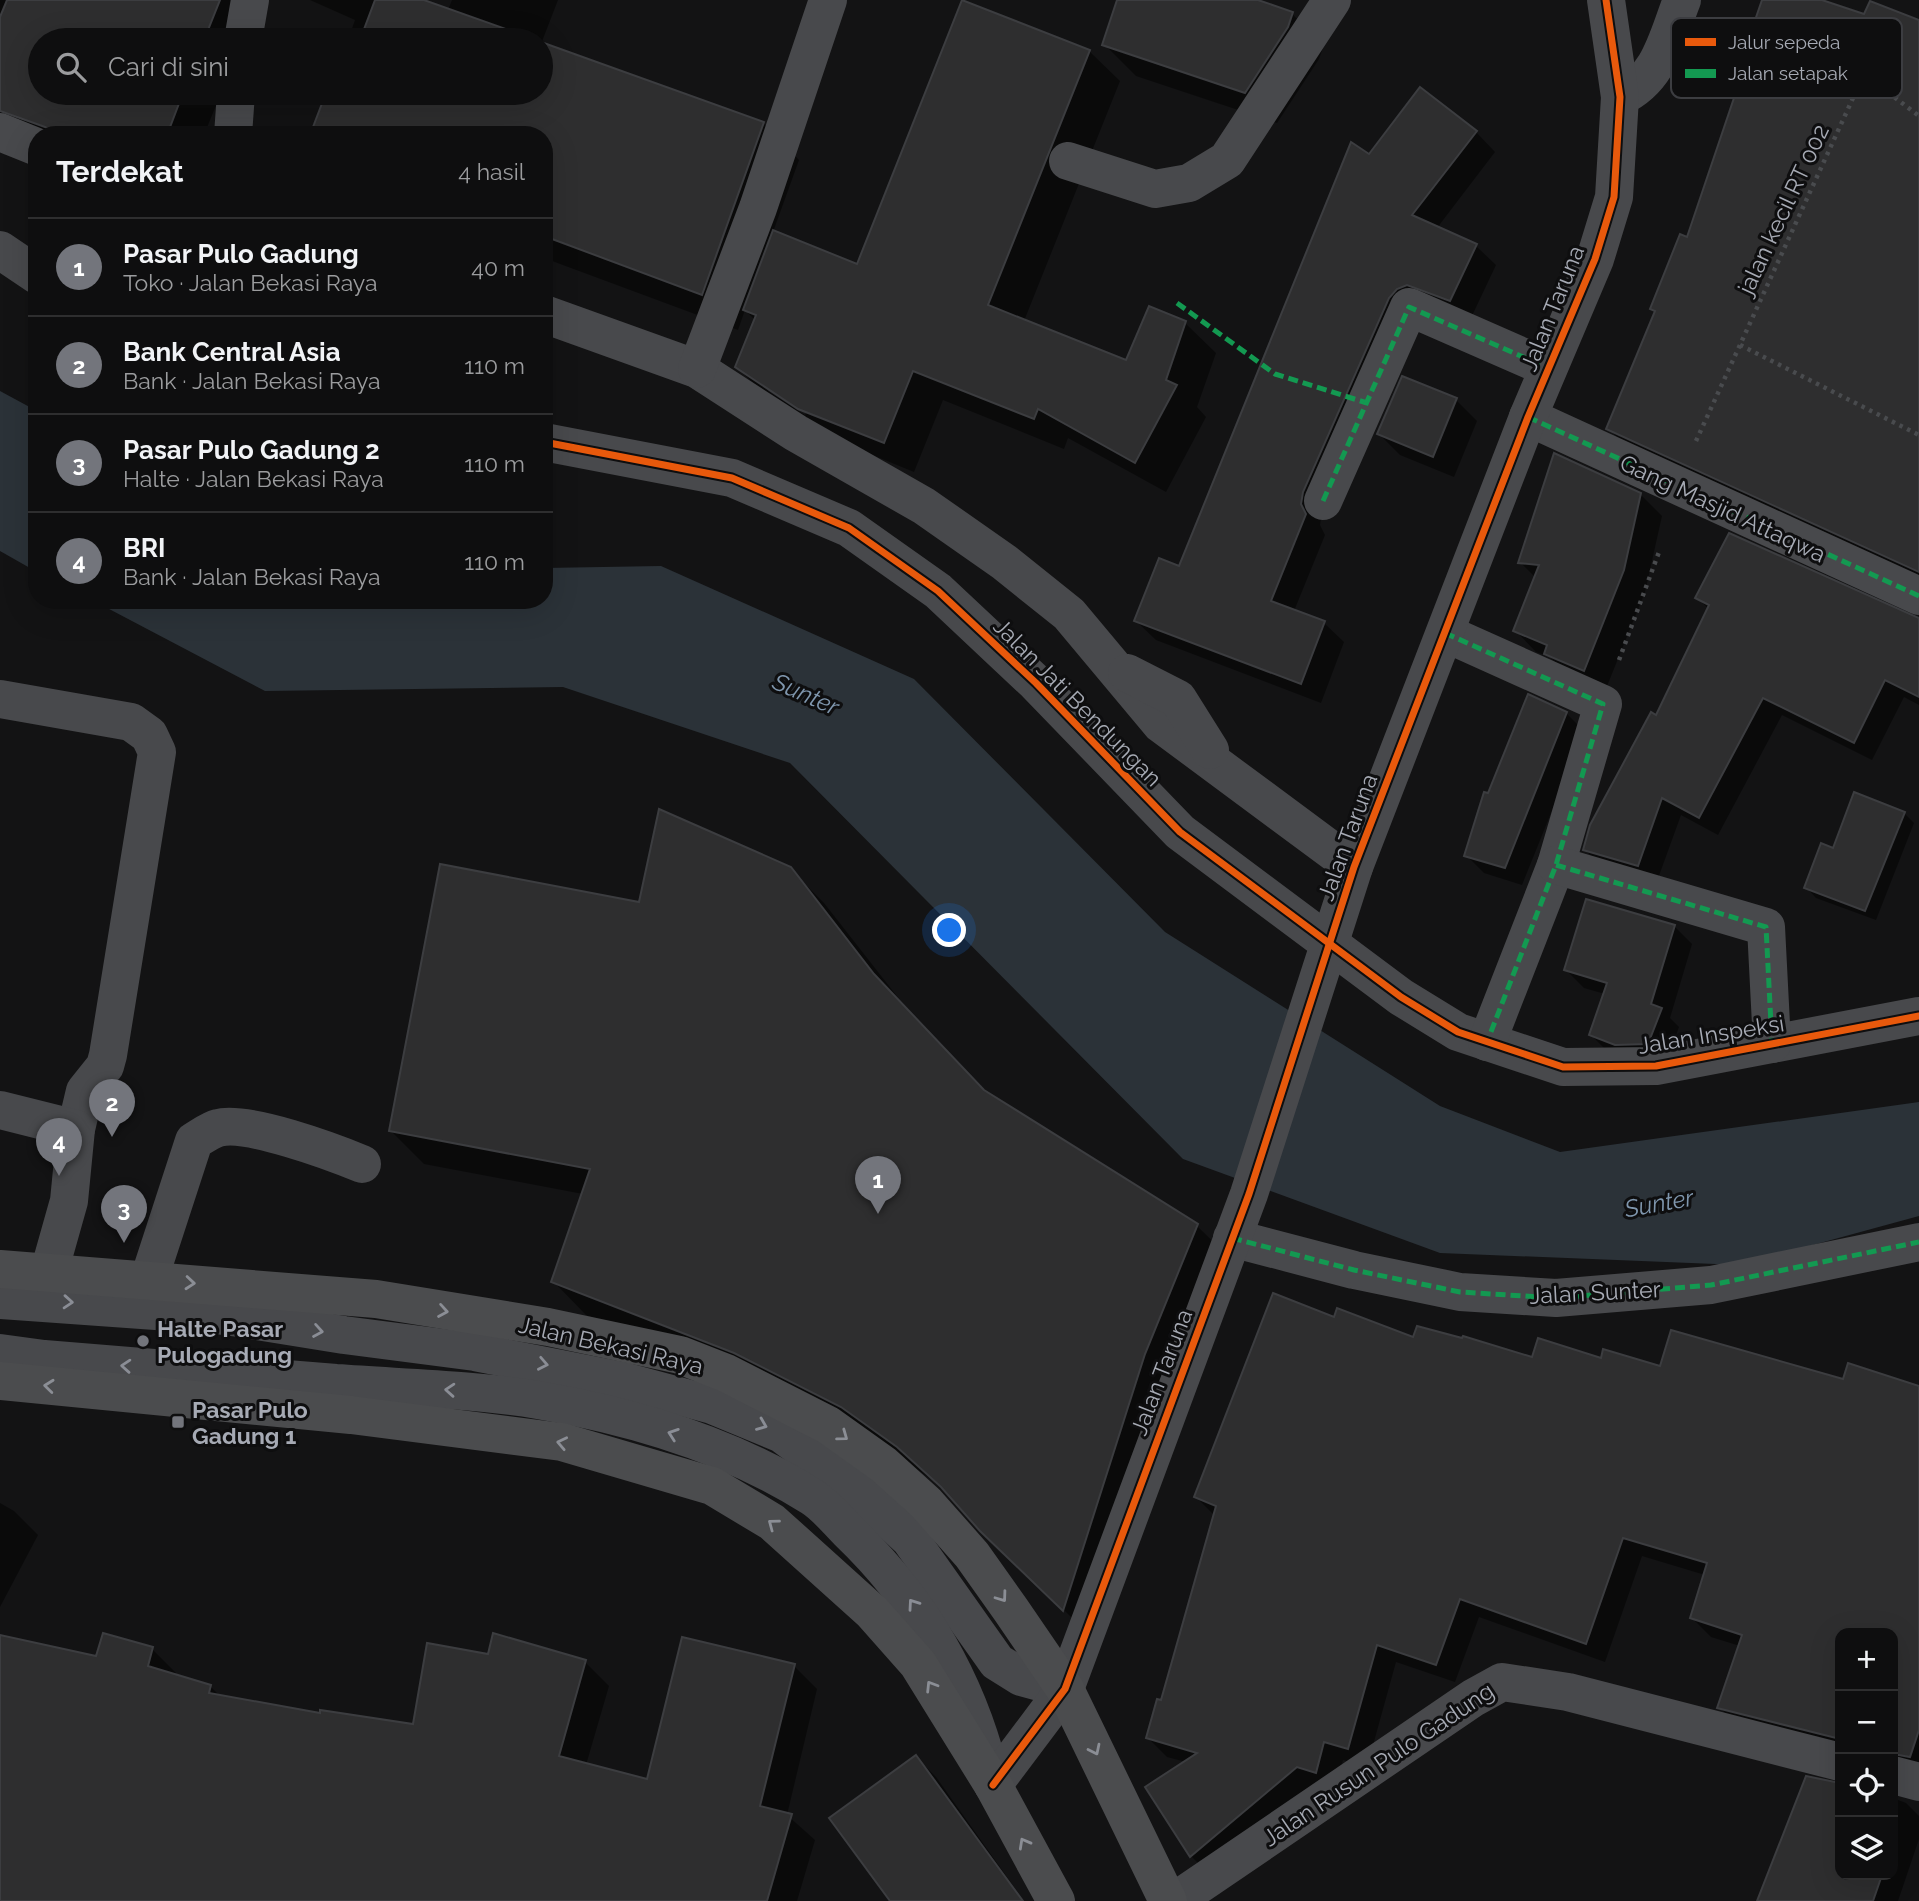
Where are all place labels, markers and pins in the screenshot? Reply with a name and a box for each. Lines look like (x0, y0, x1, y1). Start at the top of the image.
pin: 2 (89, 1079, 135, 1137)
pin: 4 (36, 1118, 82, 1176)
pin: 1 (855, 1156, 901, 1214)
pin: 3 (101, 1185, 147, 1243)
place label: Halte Pasar Pulogadung (157, 1315, 292, 1368)
marker: Halte Pasar Pulogadung (135, 1333, 151, 1349)
place label: Pasar Pulo Gadung 1 (192, 1396, 308, 1449)
marker: Pasar Pulo Gadung 1 (170, 1414, 186, 1430)

